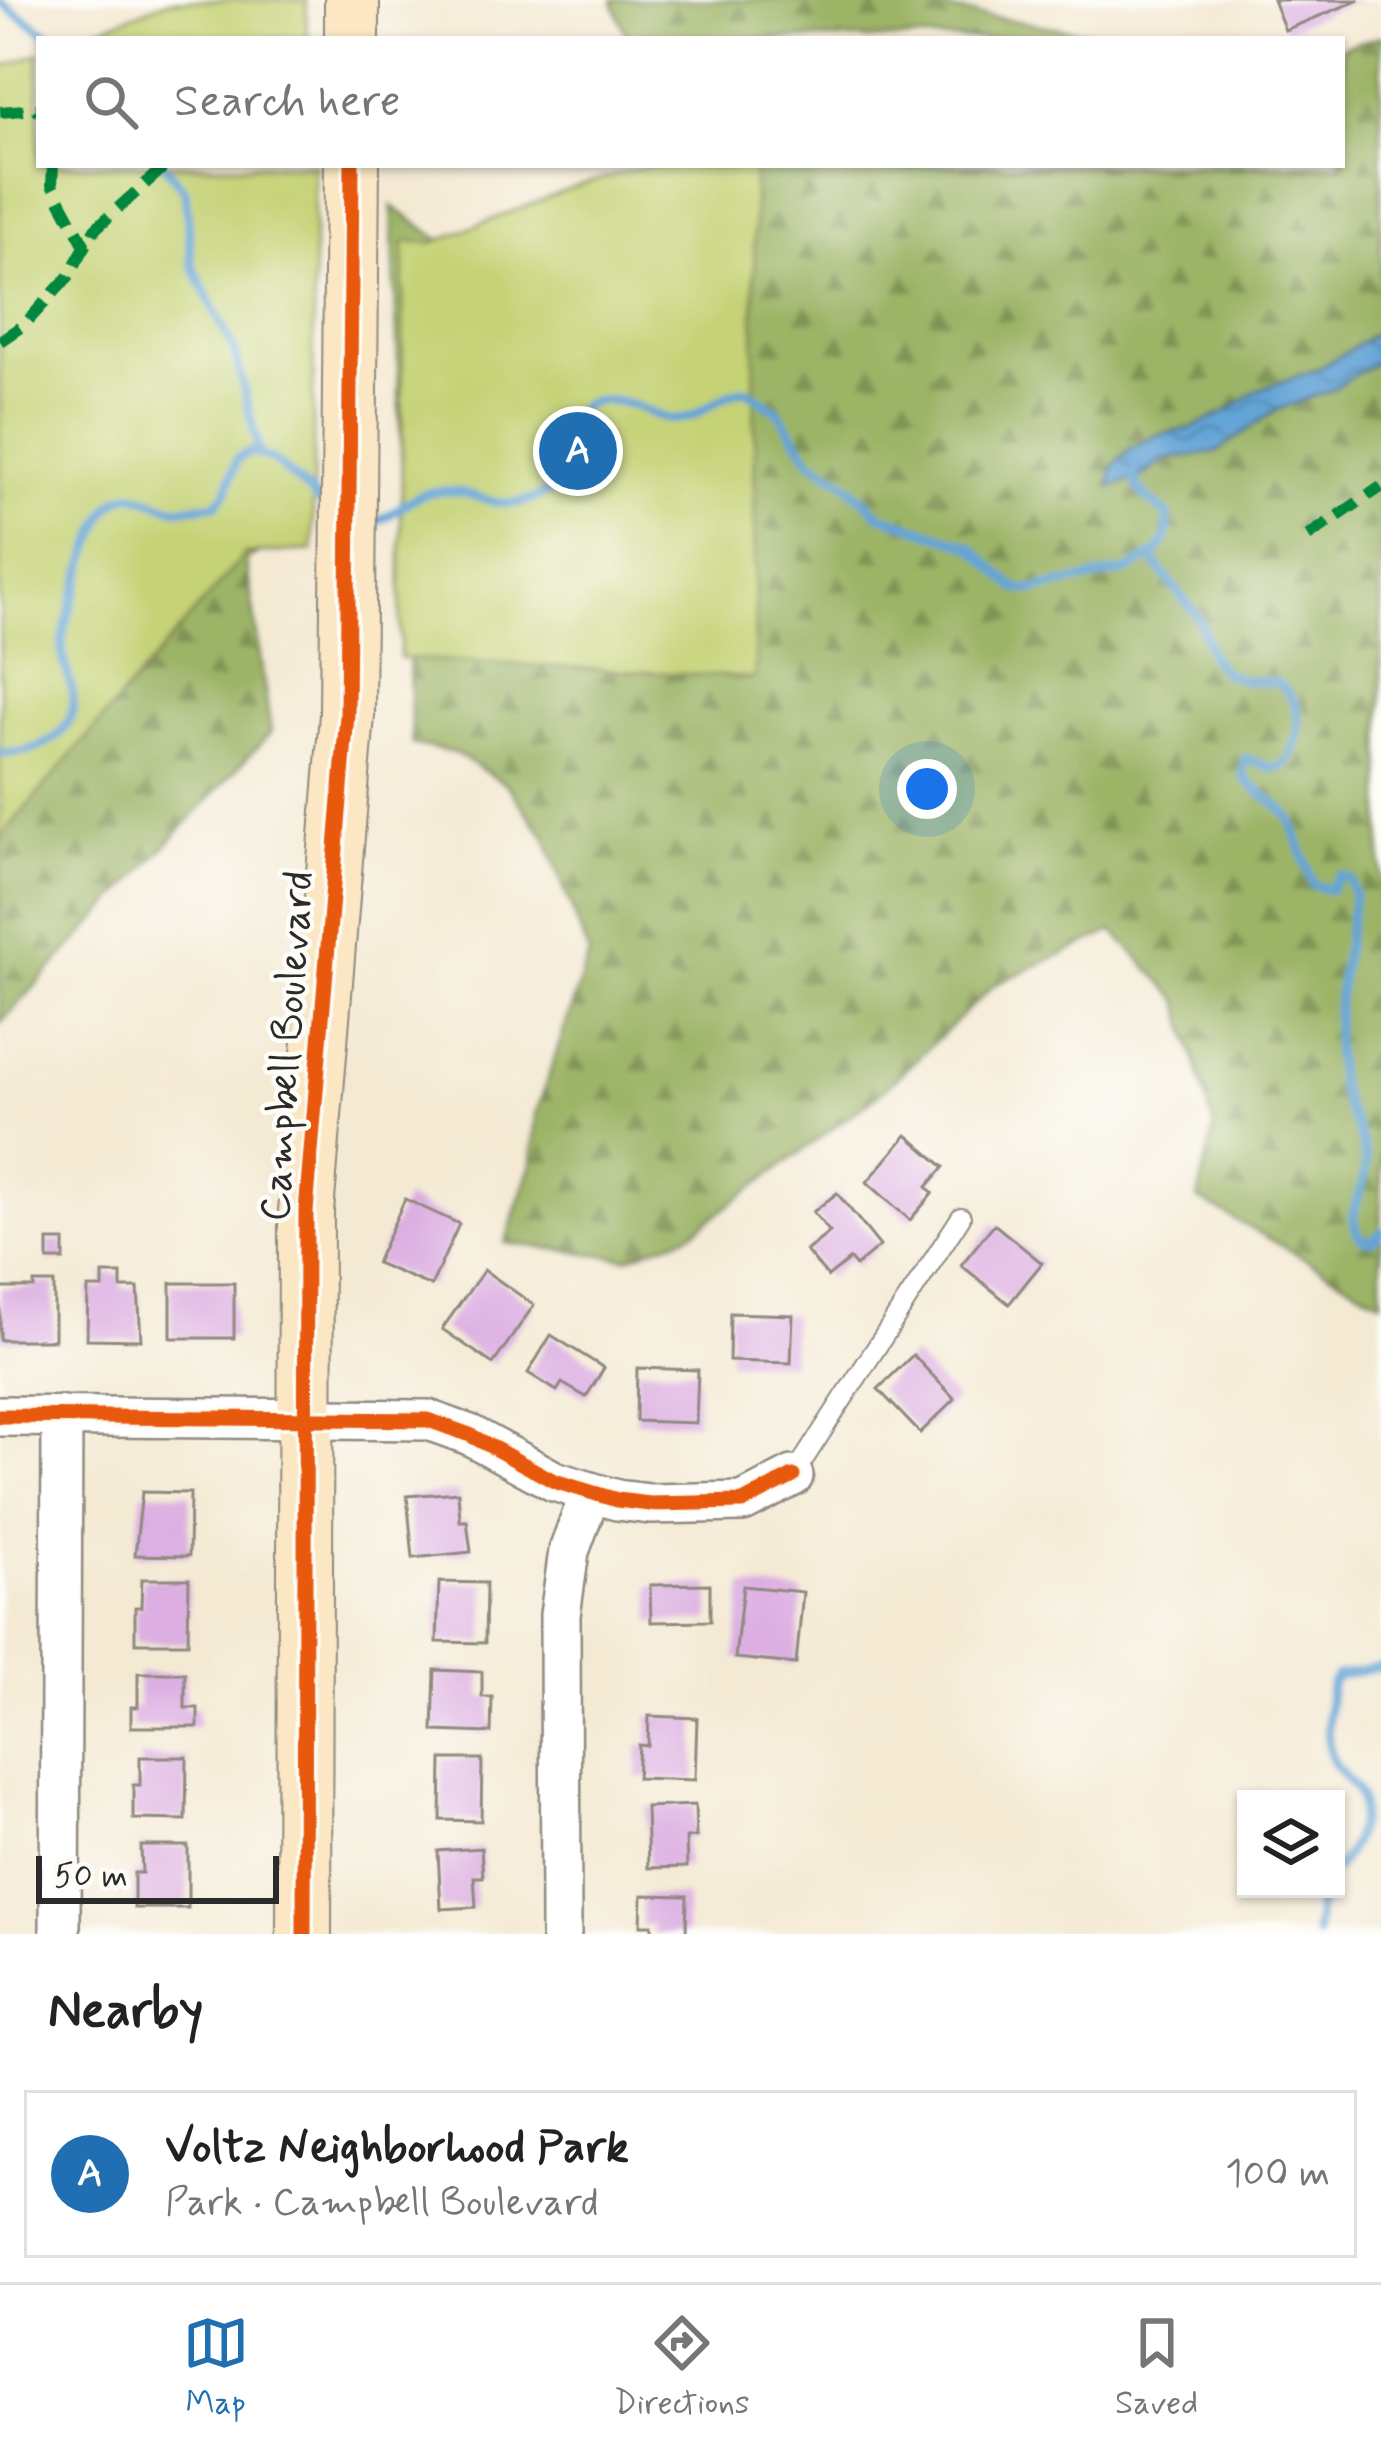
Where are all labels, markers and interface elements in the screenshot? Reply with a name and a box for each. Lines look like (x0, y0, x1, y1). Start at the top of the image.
search box (36, 36, 1345, 168)
icon: search (78, 69, 144, 135)
text: Search here (174, 73, 401, 132)
pin: A (539, 406, 617, 496)
your location (897, 759, 957, 819)
street label: Campbell Boulevard (249, 869, 328, 1223)
map controls (1237, 1790, 1345, 1898)
button: layers (1237, 1790, 1345, 1898)
scale bar (36, 1850, 279, 1903)
text: 50 m (54, 1855, 128, 1899)
text: Nearby (48, 1979, 203, 2045)
text: Voltz Neighborhood Park (165, 2119, 629, 2178)
text: A (77, 2149, 103, 2200)
text: 100 m (1225, 2149, 1330, 2200)
text: Park · Campbell Boulevard (165, 2178, 599, 2229)
tab: Map (183, 2310, 249, 2426)
tab: Directions (614, 2310, 750, 2426)
tab: Saved (1115, 2310, 1198, 2426)

